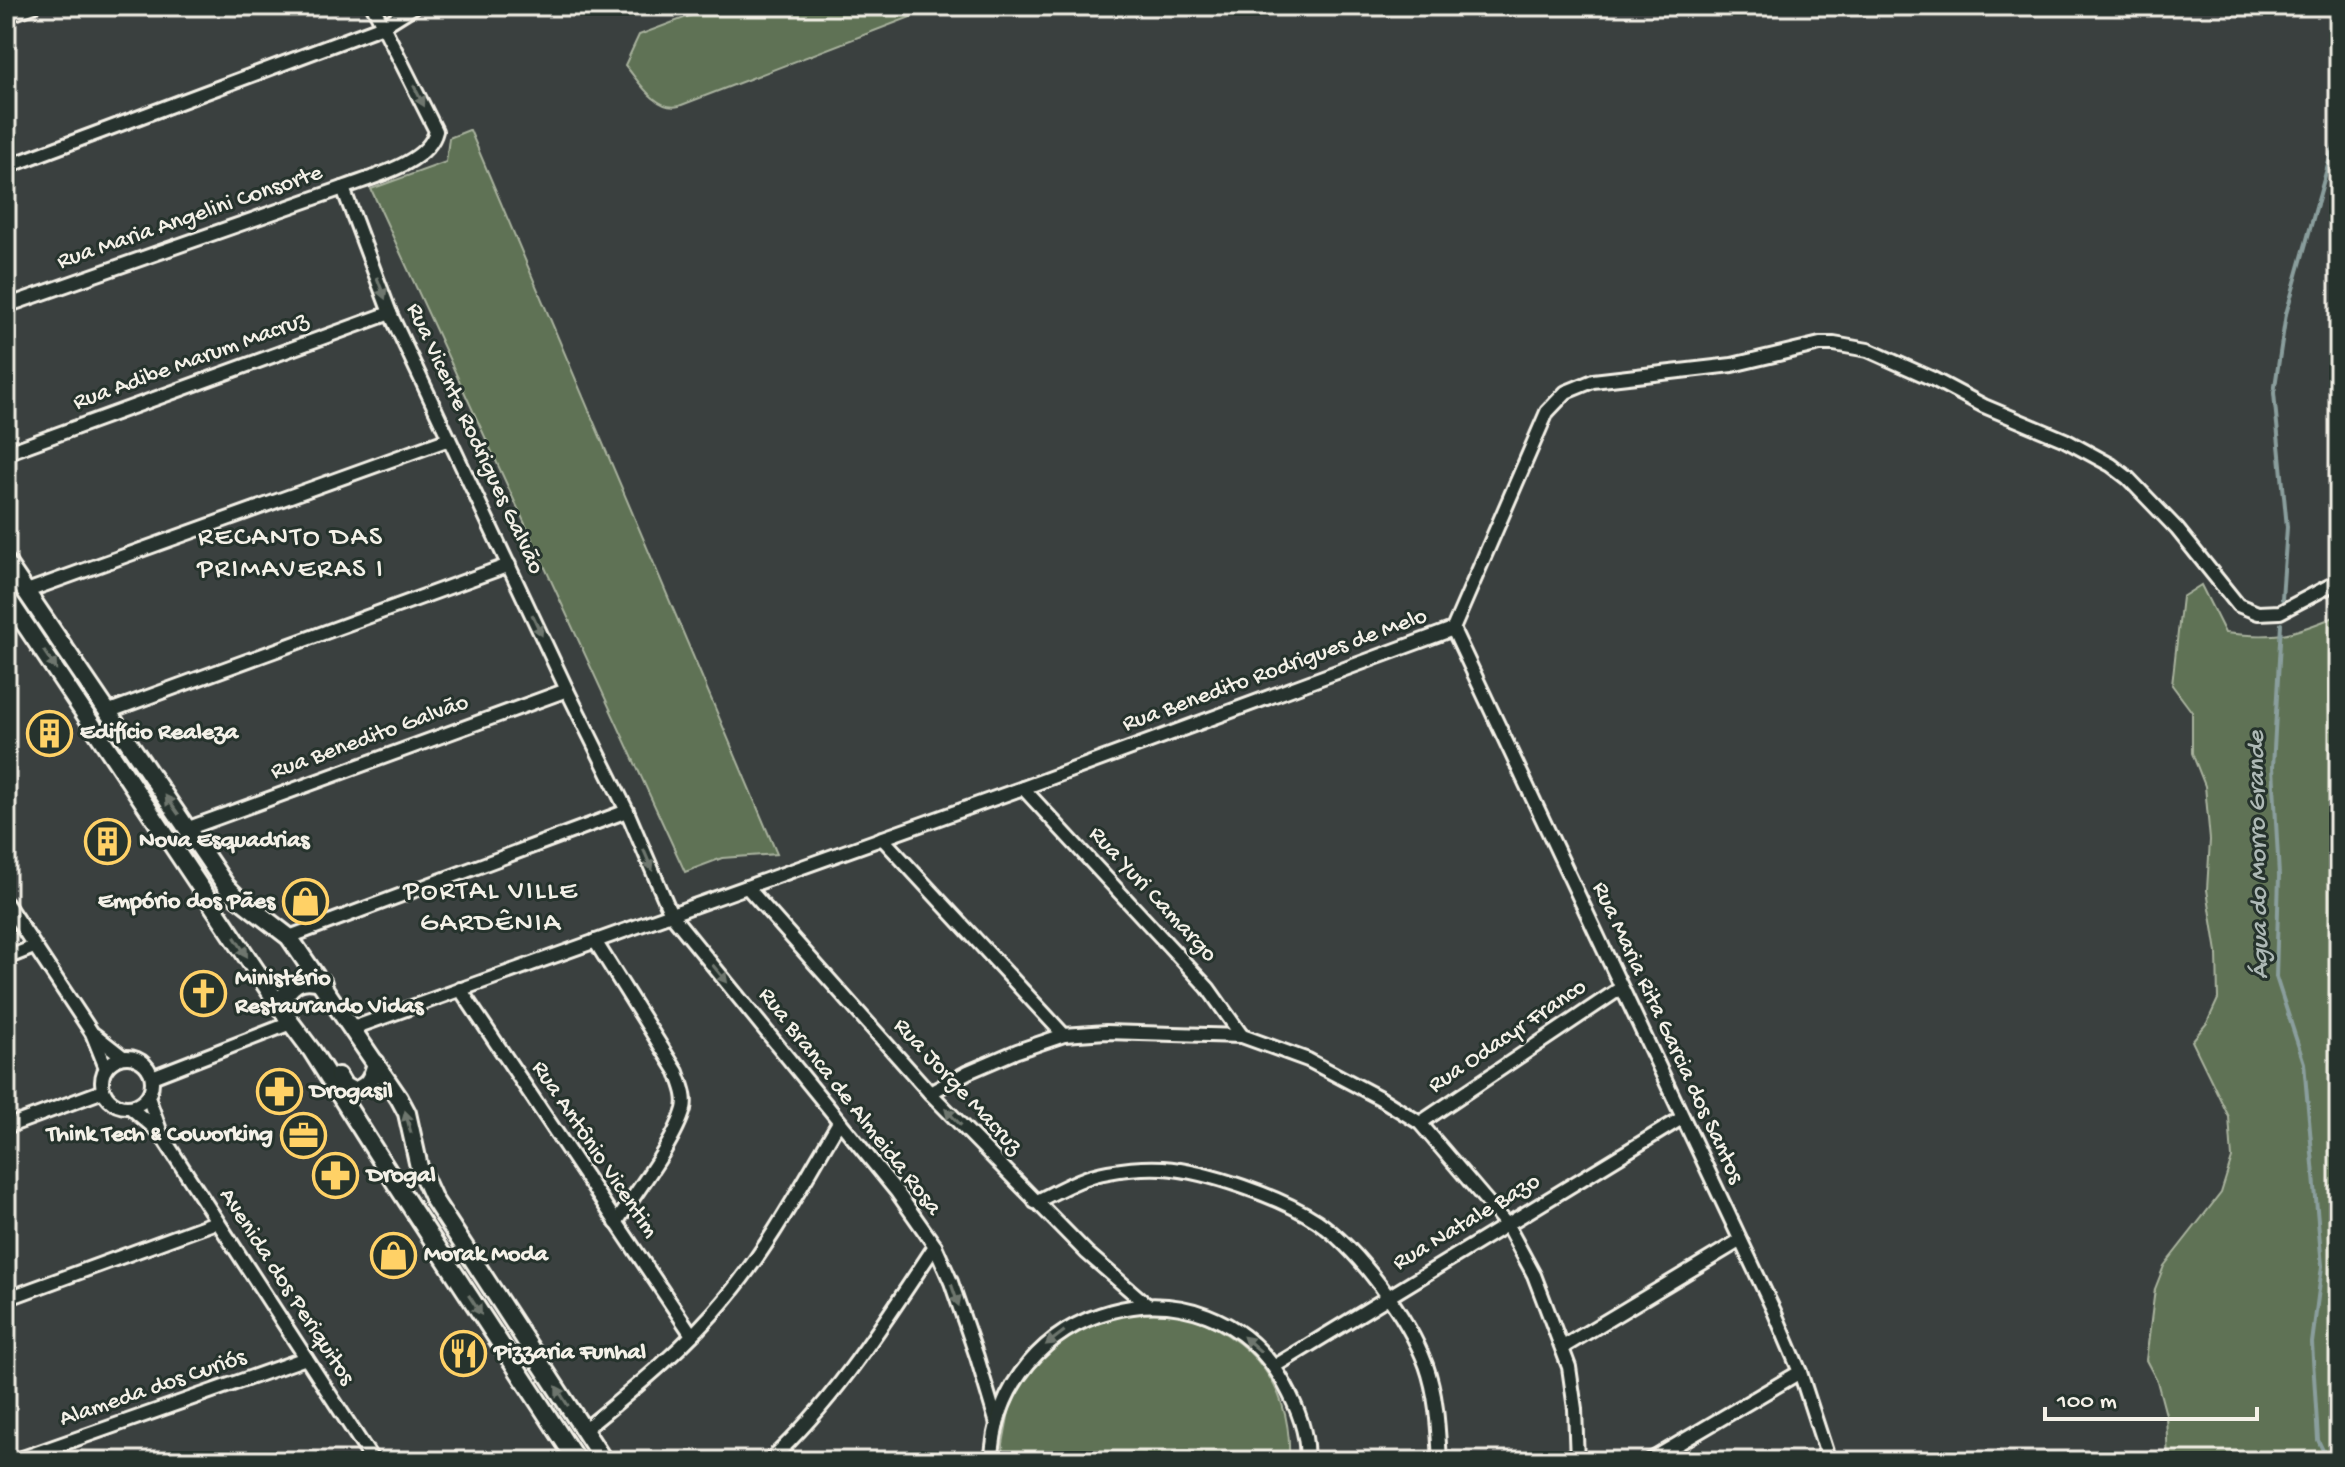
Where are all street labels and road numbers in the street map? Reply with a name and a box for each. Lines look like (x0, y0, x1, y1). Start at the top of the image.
street label: Rua Maria Angelini Consorte (53, 159, 327, 277)
street label: Rua Vicente Rodrigues Galvão (398, 299, 550, 579)
street label: Rua Adibe Marum Macruz (70, 305, 314, 418)
street label: Rua Benedito Rodrigues de Melo (1119, 602, 1431, 740)
street label: Rua Benedito Galvão (267, 689, 473, 787)
street label: Rua Yuri Camargo (1081, 821, 1223, 969)
street label: Rua Maria Rita Garcia dos Santos (1584, 878, 1750, 1189)
street label: Rua Odacyr Franco (1423, 973, 1593, 1101)
street label: Rua Branca de Almeida Rosa (751, 982, 948, 1223)
street label: Rua Jorge Macruz (886, 1012, 1029, 1163)
street label: Rua Antônio Vicentim (524, 1056, 664, 1244)
street label: Rua Natale Bazo (1388, 1168, 1546, 1278)
street label: Avenida dos Periquitos (211, 1183, 361, 1392)
street label: Alameda dos Curiós (56, 1343, 251, 1435)

